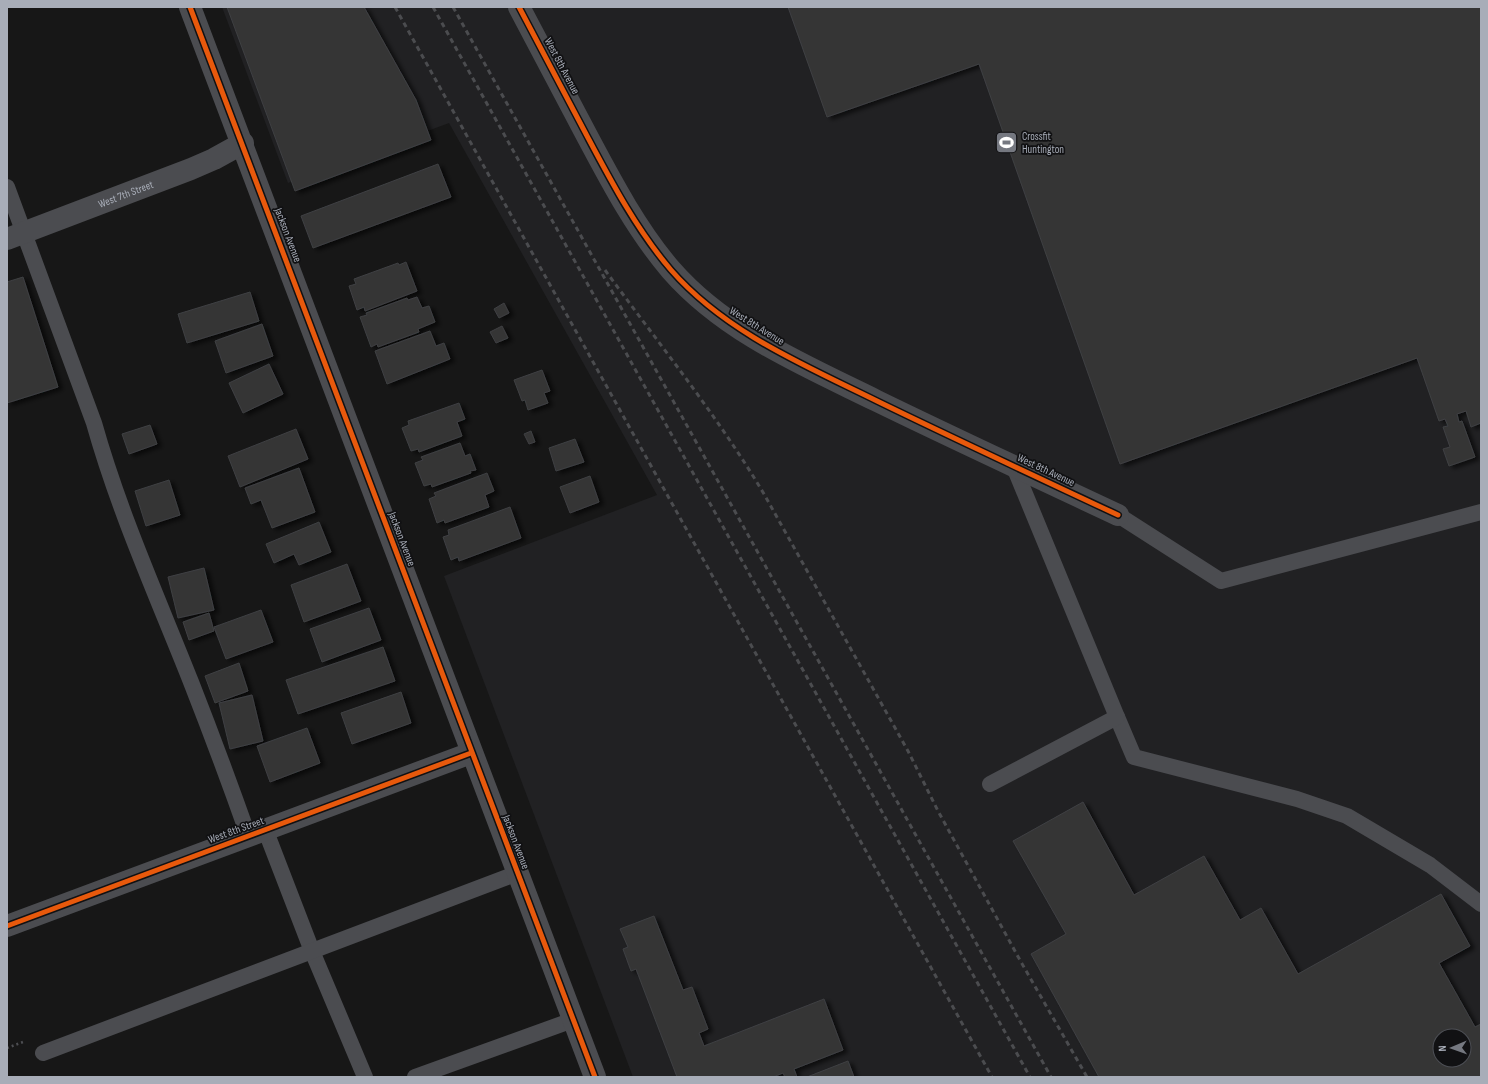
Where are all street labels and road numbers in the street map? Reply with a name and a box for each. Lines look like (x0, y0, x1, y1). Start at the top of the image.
street label: West 8th Avenue (542, 36, 582, 96)
street label: West 7th Street (96, 177, 156, 210)
street label: Jackson Avenue (271, 205, 304, 264)
street label: West 8th Avenue (727, 304, 787, 348)
street label: West 8th Avenue (1015, 451, 1077, 489)
street label: Jackson Avenue (385, 509, 418, 568)
street label: Jackson Avenue (499, 812, 532, 871)
street label: West 8th Street (206, 814, 266, 846)

